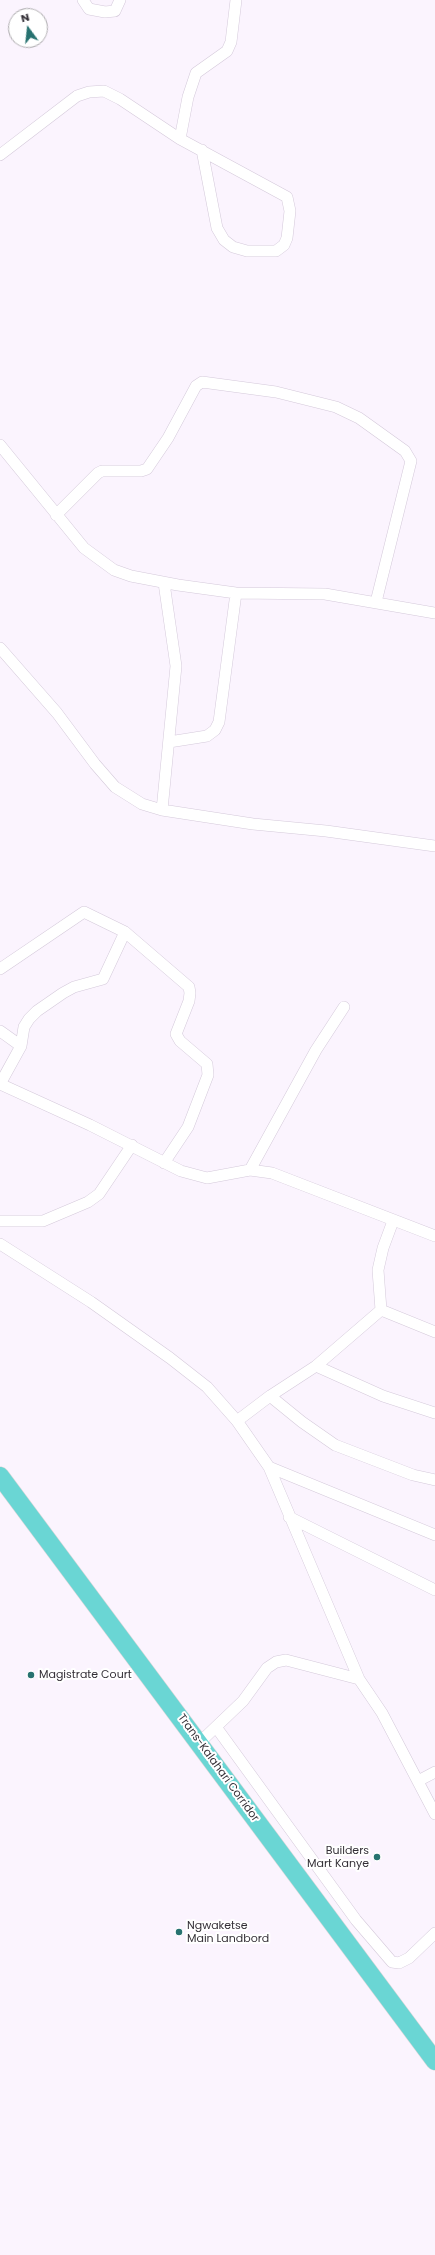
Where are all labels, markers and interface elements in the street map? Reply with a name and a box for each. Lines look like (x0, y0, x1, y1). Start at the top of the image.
north arrow (8, 8, 48, 48)
text: N (19, 9, 31, 26)
place label: Magistrate Court (39, 1668, 132, 1682)
marker: Magistrate Court (26, 1670, 36, 1680)
street label: Trans-Kalahari Corridor (175, 1712, 261, 1824)
place label: Builders Mart Kanye (307, 1844, 369, 1870)
marker: Builders Mart Kanye (372, 1852, 382, 1862)
place label: Ngwaketse Main Landbord (187, 1919, 269, 1945)
marker: Ngwaketse Main Landbord (174, 1927, 184, 1937)

